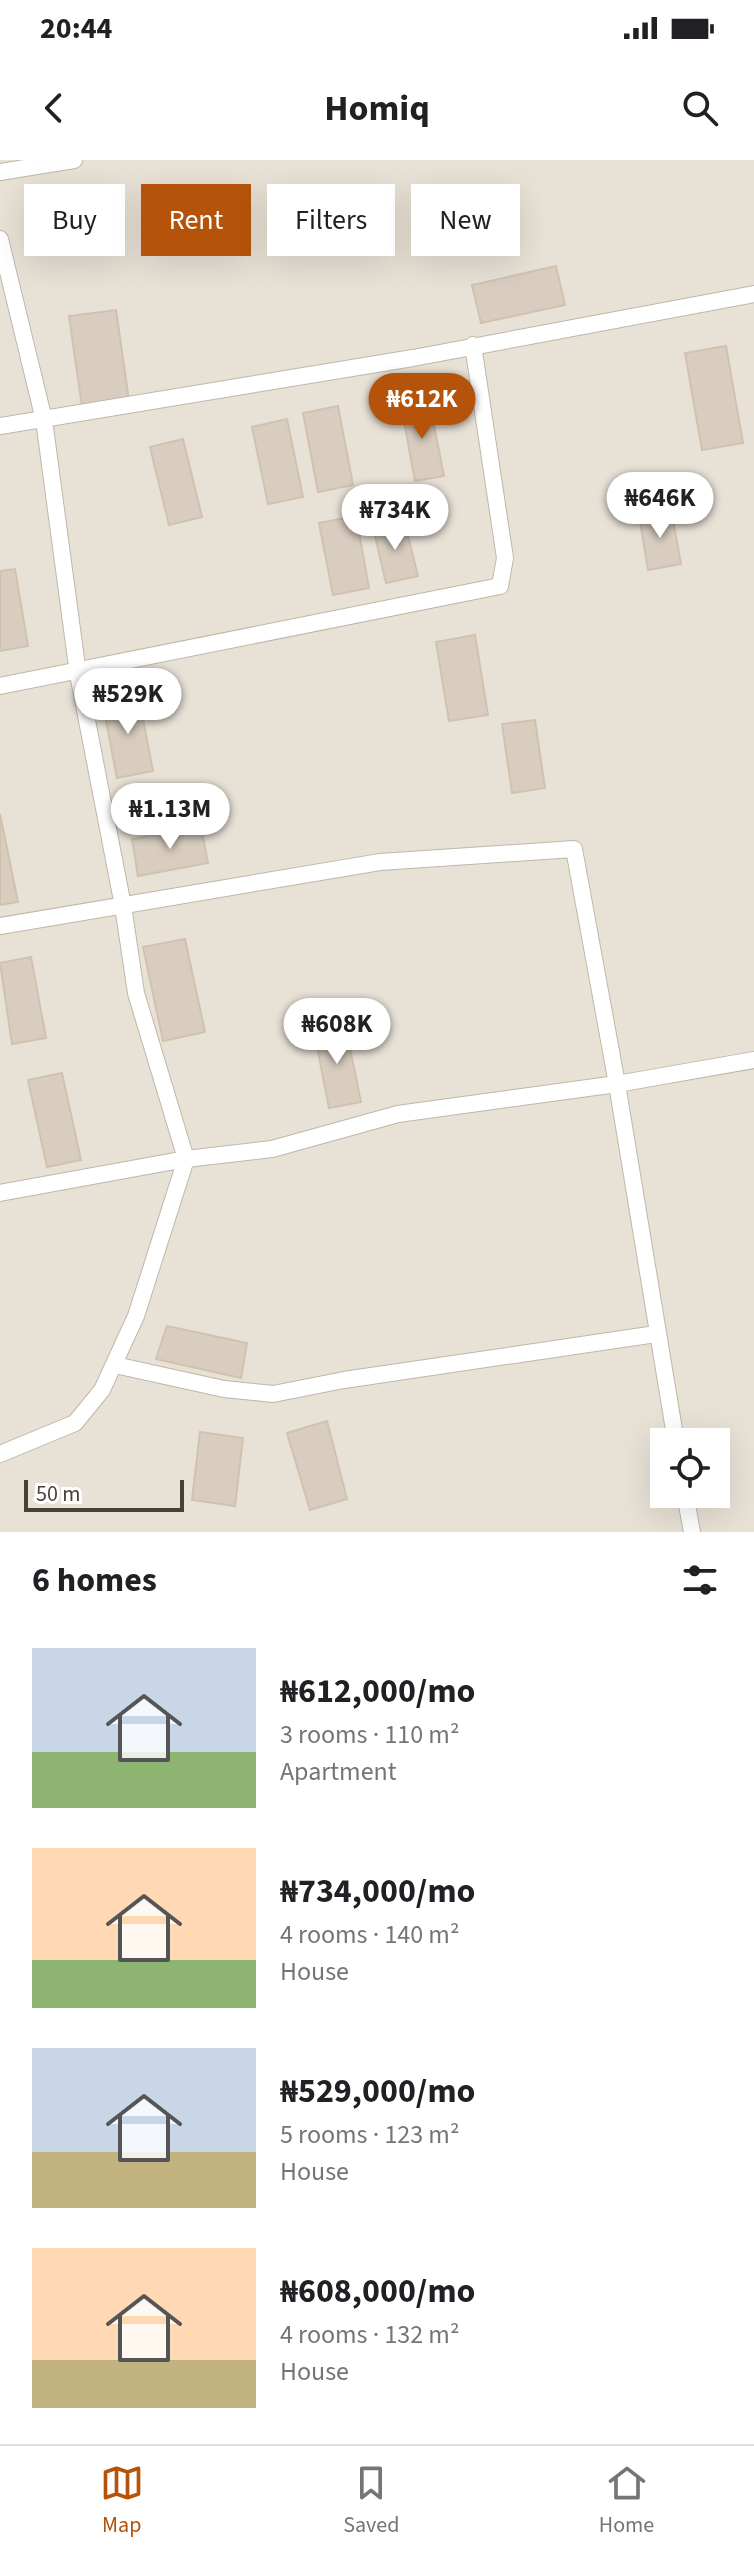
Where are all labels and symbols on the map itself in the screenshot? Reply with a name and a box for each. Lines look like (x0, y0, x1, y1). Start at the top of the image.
pin: ₦612K (366, 373, 478, 441)
pin: ₦646K (604, 472, 716, 540)
pin: ₦734K (339, 484, 451, 552)
pin: ₦529K (72, 668, 184, 736)
pin: ₦1.13M (105, 783, 235, 851)
pin: ₦608K (281, 998, 393, 1066)
scale bar (24, 1476, 184, 1512)

